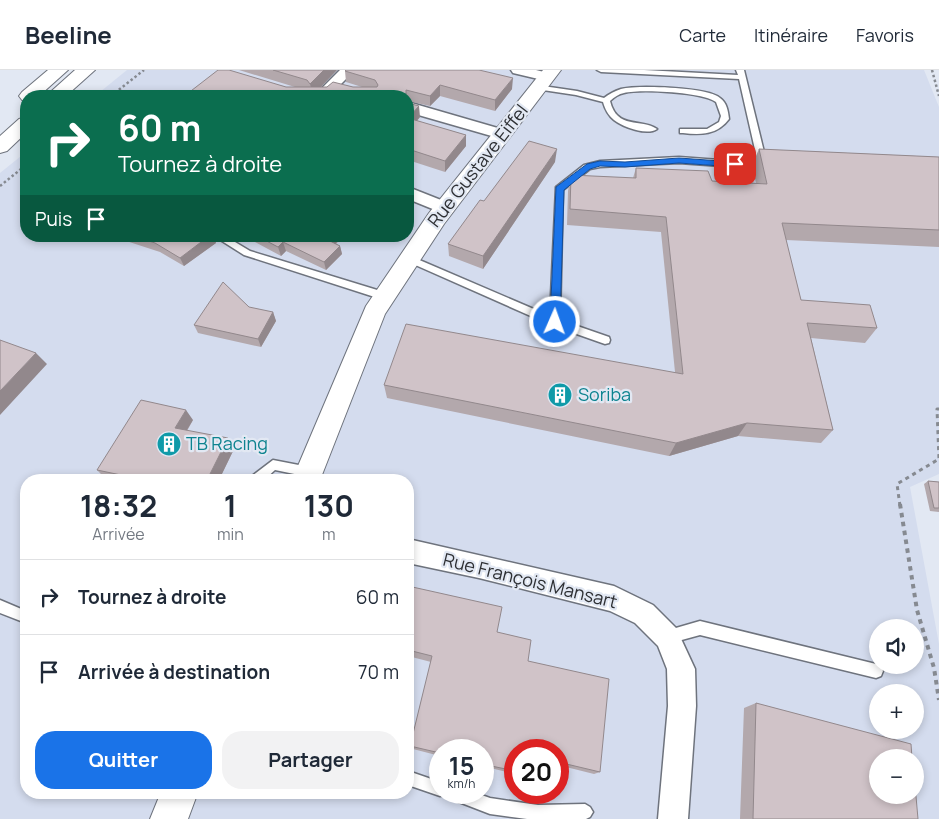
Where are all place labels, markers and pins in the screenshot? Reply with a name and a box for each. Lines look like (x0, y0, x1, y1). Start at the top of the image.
pin (714, 143, 756, 185)
building icon: Soriba (547, 382, 573, 408)
place label: Soriba (578, 382, 631, 406)
building icon: TB Racing (156, 431, 182, 457)
place label: TB Racing (186, 431, 268, 455)

